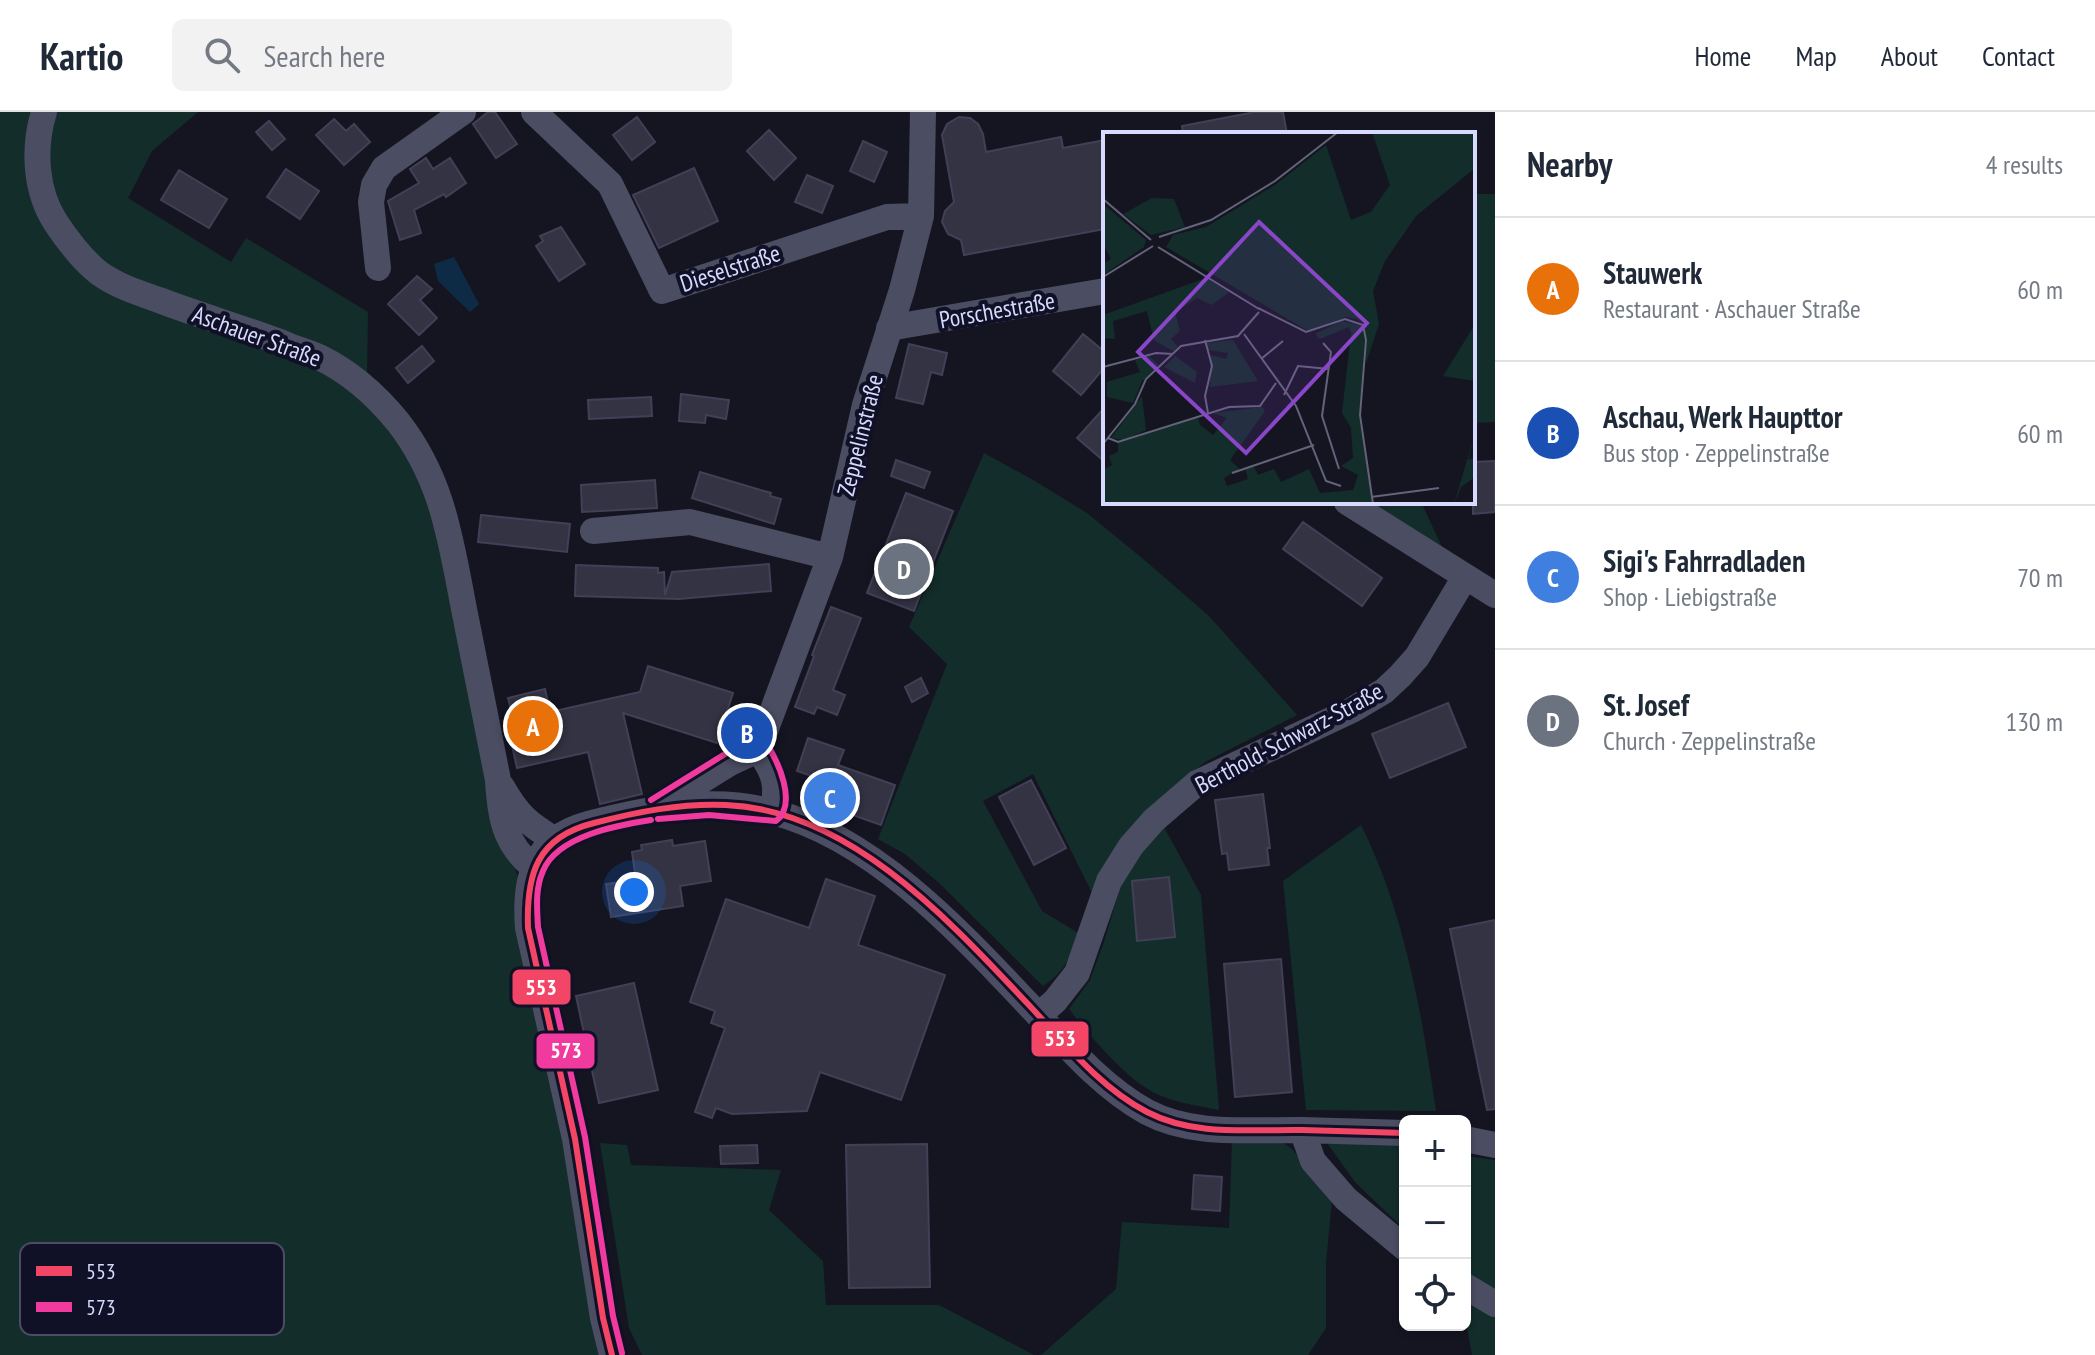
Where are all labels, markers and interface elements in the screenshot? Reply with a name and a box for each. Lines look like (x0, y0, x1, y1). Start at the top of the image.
search box (172, 19, 732, 91)
text: Kartio (40, 31, 124, 80)
icon: search (200, 33, 244, 77)
text: Search here (264, 36, 385, 75)
text: Home (1695, 37, 1751, 74)
text: Map (1795, 37, 1837, 74)
text: About (1881, 37, 1938, 74)
text: Contact (1982, 37, 2055, 74)
inset map (1103, 132, 1475, 504)
text: Nearby (1527, 142, 1612, 186)
text: 4 results (1986, 148, 2063, 181)
street label: Dieselstraße (676, 237, 784, 299)
text: Stauwerk (1603, 253, 1702, 292)
text: A (1546, 273, 1560, 306)
text: 60 m (2017, 273, 2063, 306)
street label: Porschestraße (937, 285, 1057, 335)
text: Restaurant · Aschauer Straße (1603, 292, 1861, 325)
street label: Aschauer Straße (188, 298, 326, 374)
street label: Zeppelinstraße (830, 371, 890, 499)
text: Aschau, Werk Haupttor (1603, 397, 1843, 436)
text: B (1547, 417, 1559, 450)
text: 60 m (2017, 417, 2063, 450)
text: Bus stop · Zeppelinstraße (1603, 436, 1830, 469)
pin: D (878, 539, 930, 599)
text: Sigi's Fahrradladen (1603, 541, 1805, 580)
text: C (1547, 561, 1559, 594)
text: 70 m (2017, 561, 2063, 594)
text: Shop · Liebigstraße (1603, 580, 1777, 613)
street label: Berthold-Schwarz-Straße (1190, 675, 1388, 801)
text: St. Josef (1603, 685, 1689, 724)
pin: A (507, 696, 559, 756)
pin: B (721, 703, 773, 763)
text: D (1546, 705, 1560, 738)
text: 130 m (2005, 705, 2063, 738)
text: Church · Zeppelinstraße (1603, 724, 1816, 757)
pin: C (804, 768, 856, 828)
your location (614, 872, 654, 912)
line badge: 553 (511, 968, 572, 1006)
text: 553 (525, 973, 557, 1001)
line badge: 553 (1030, 1020, 1090, 1058)
text: 553 (1044, 1024, 1076, 1052)
line badge: 573 (535, 1032, 596, 1070)
text: 573 (550, 1036, 582, 1064)
map controls (1399, 1115, 1471, 1331)
button: + (1399, 1115, 1471, 1187)
button: − (1399, 1187, 1471, 1259)
legend (20, 1243, 284, 1335)
text: 553 (86, 1257, 116, 1285)
button: locate (1399, 1259, 1471, 1331)
text: 573 (86, 1293, 116, 1321)

